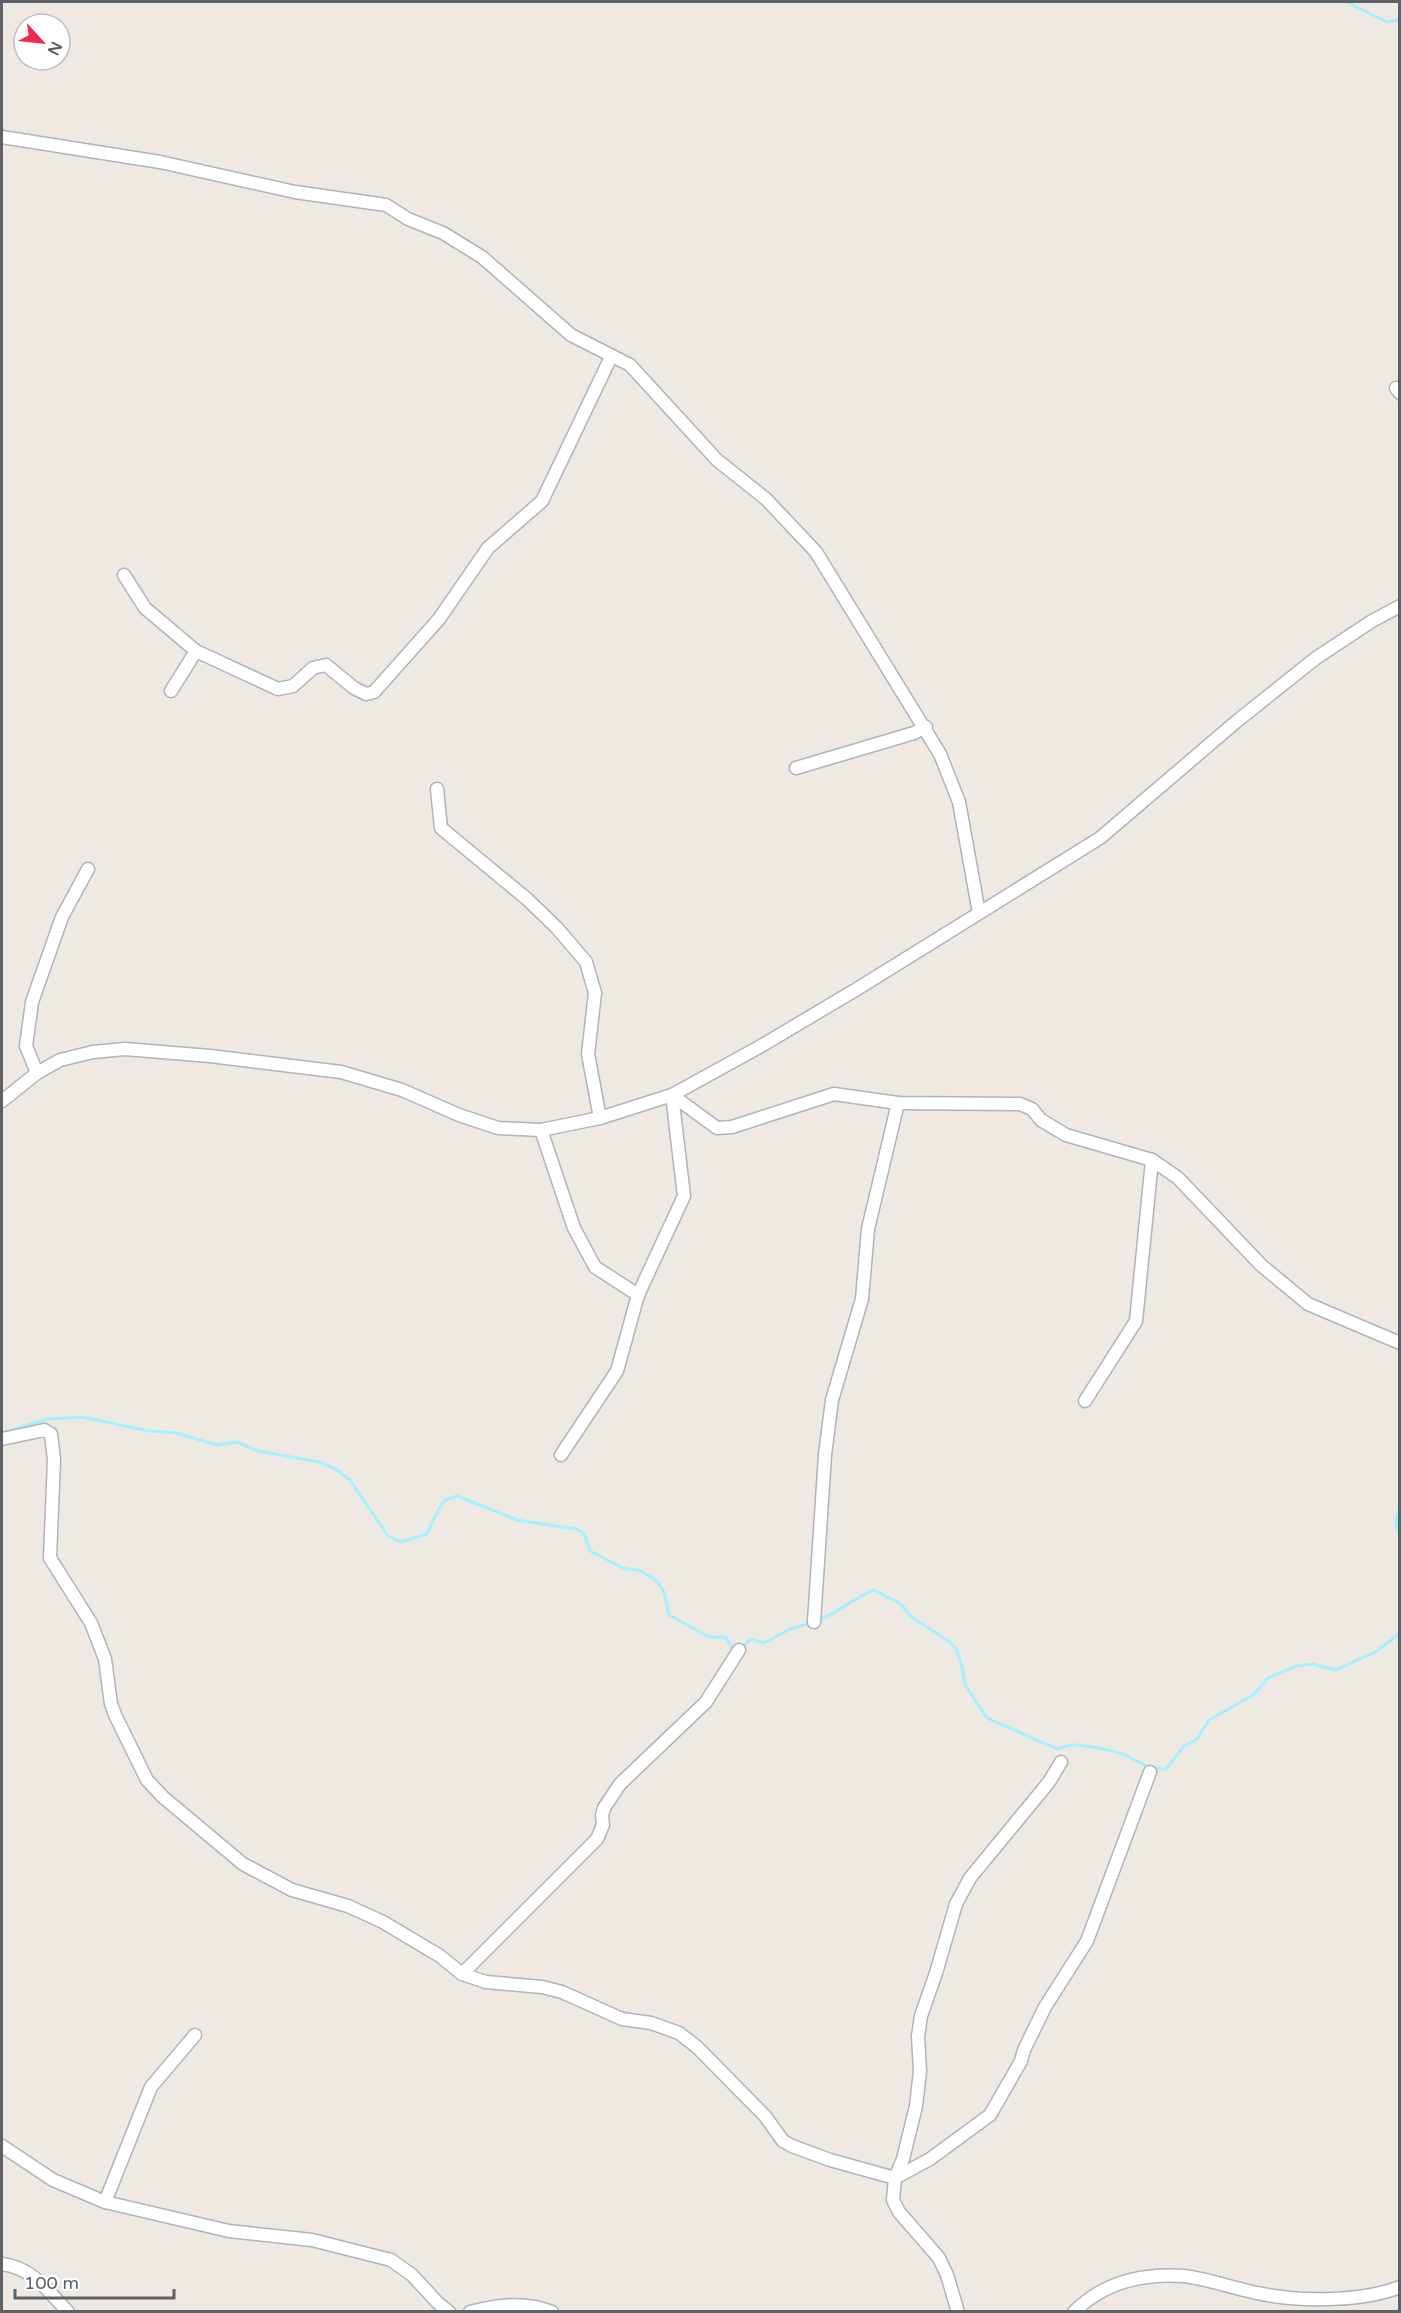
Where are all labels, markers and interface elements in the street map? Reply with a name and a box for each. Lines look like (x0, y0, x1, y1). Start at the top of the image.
north arrow (12, 12, 72, 72)
text: N (43, 38, 66, 59)
scale bar (15, 2262, 174, 2300)
text: 100 m (24, 2272, 79, 2294)

